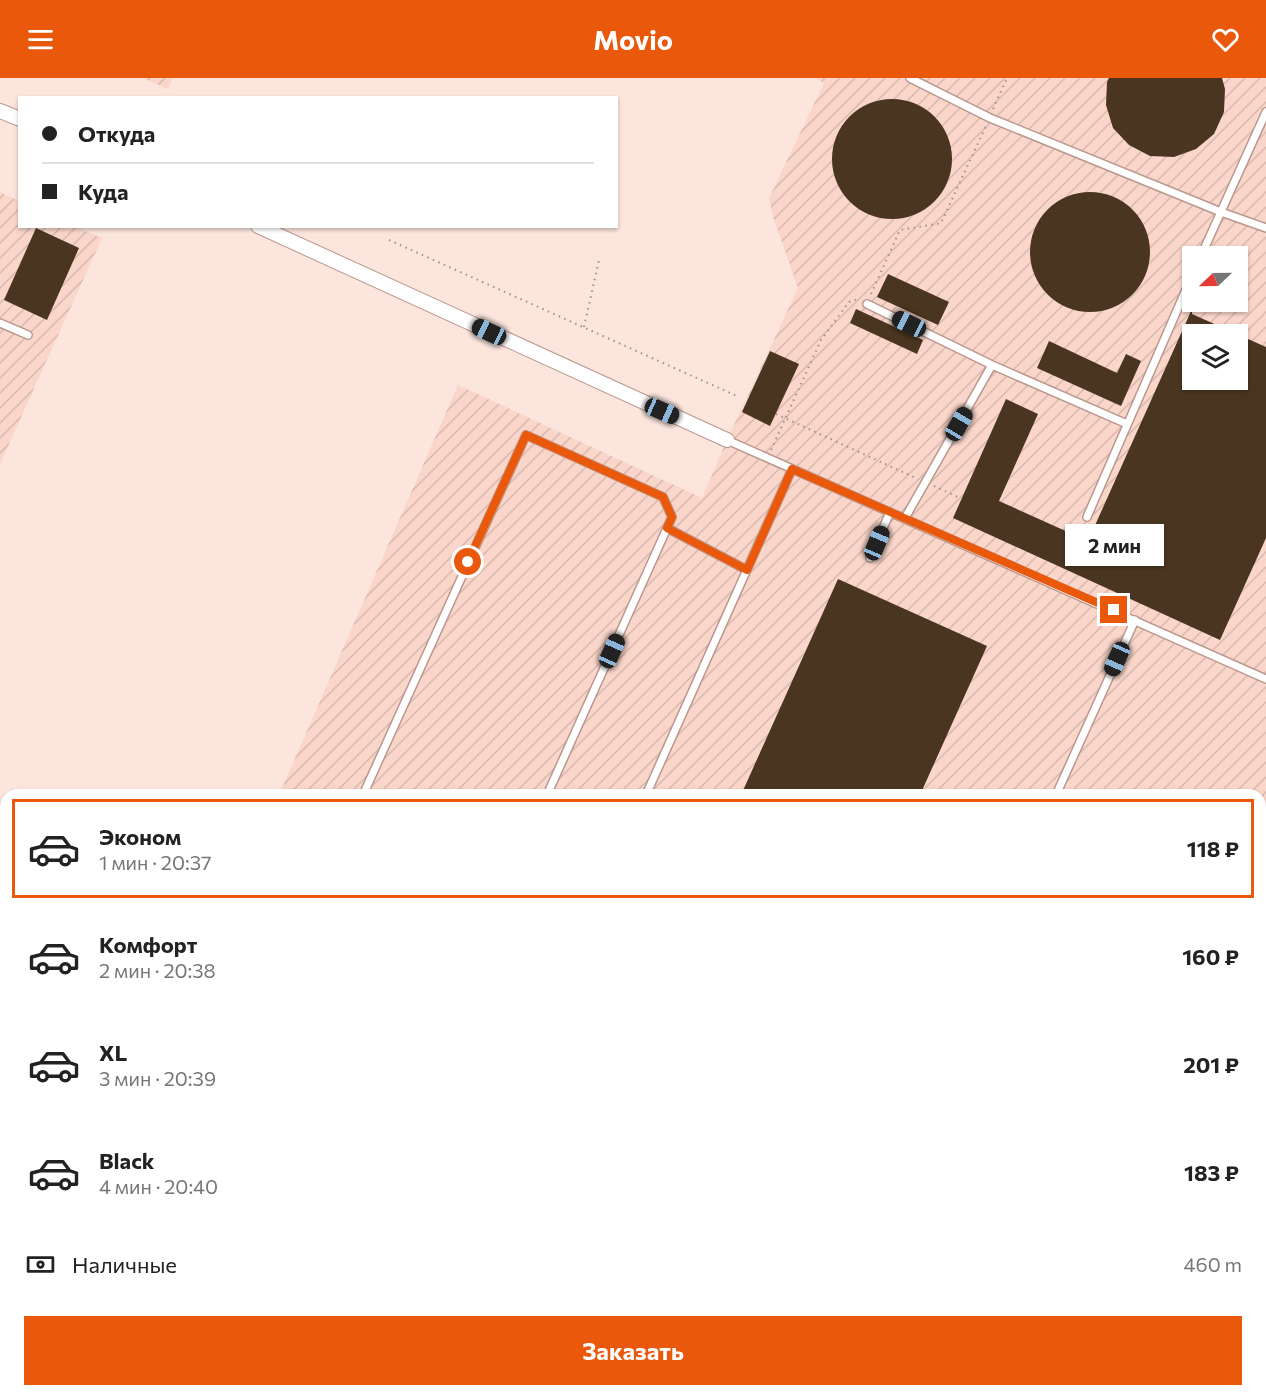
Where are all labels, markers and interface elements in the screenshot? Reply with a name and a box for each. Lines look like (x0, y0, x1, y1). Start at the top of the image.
icon: menu (24, 23, 57, 56)
text: Movio (593, 23, 673, 56)
icon: heart (1209, 23, 1242, 56)
text: Откуда (78, 120, 155, 147)
text: Куда (78, 178, 128, 205)
north arrow (1182, 246, 1248, 312)
map controls (1182, 246, 1248, 390)
car (889, 308, 929, 340)
car (469, 316, 509, 348)
button: layers (1182, 324, 1248, 390)
car (642, 395, 682, 427)
car (942, 404, 976, 444)
car (862, 523, 892, 563)
callout: 2 мин (1064, 523, 1164, 565)
text: 2 мин (1088, 533, 1141, 557)
route start (454, 548, 481, 575)
route end (1100, 596, 1127, 623)
car (596, 631, 628, 671)
car (1101, 639, 1133, 679)
icon: car (27, 822, 81, 876)
text: Эконом (99, 823, 181, 850)
text: 118 ₽ (1187, 835, 1239, 862)
text: 1 мин · 20:37 (99, 850, 212, 874)
icon: car (27, 930, 81, 984)
text: Комфорт (99, 931, 197, 958)
text: 160 ₽ (1182, 943, 1239, 970)
text: 2 мин · 20:38 (99, 958, 216, 982)
icon: car (27, 1038, 81, 1092)
text: XL (99, 1039, 127, 1066)
text: 201 ₽ (1183, 1051, 1239, 1078)
text: 3 мин · 20:39 (99, 1066, 216, 1090)
icon: car (27, 1146, 81, 1200)
text: Black (99, 1147, 154, 1174)
text: 183 ₽ (1184, 1159, 1239, 1186)
text: 4 мин · 20:40 (99, 1174, 218, 1198)
icon: cash (24, 1248, 57, 1281)
text: Наличные (72, 1251, 177, 1278)
text: 460 m (1184, 1252, 1242, 1276)
button: Заказать (24, 1316, 1242, 1385)

